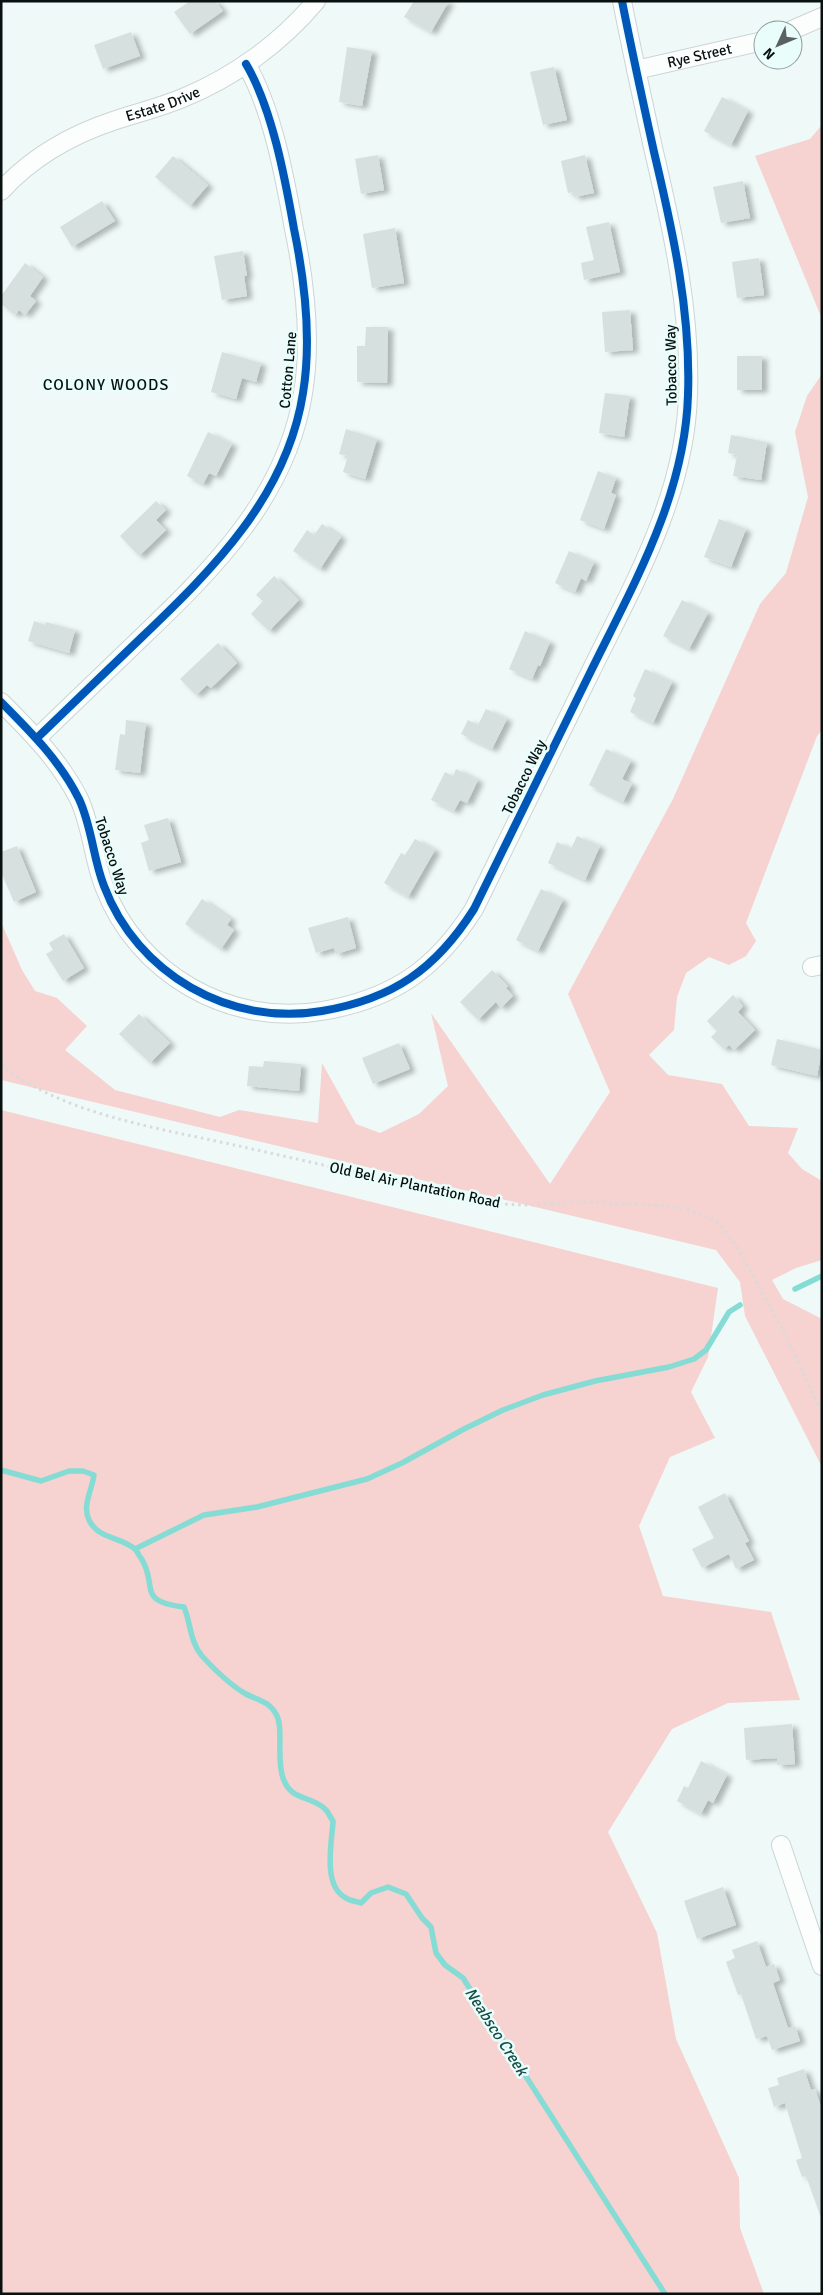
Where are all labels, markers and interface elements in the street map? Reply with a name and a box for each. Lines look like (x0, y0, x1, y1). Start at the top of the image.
north arrow (753, 20, 803, 70)
street label: Rye Street (665, 39, 733, 72)
text: N (760, 44, 779, 63)
street label: Estate Drive (124, 83, 203, 125)
street label: Tobacco Way (661, 324, 681, 406)
street label: Cotton Lane (276, 331, 300, 409)
district label: COLONY WOODS (43, 375, 169, 395)
street label: Tobacco Way (498, 737, 550, 817)
street label: Tobacco Way (91, 815, 133, 897)
street label: Old Bel Air Plantation Road (328, 1158, 502, 1212)
water label: Neabsco Creek (460, 1984, 533, 2081)

